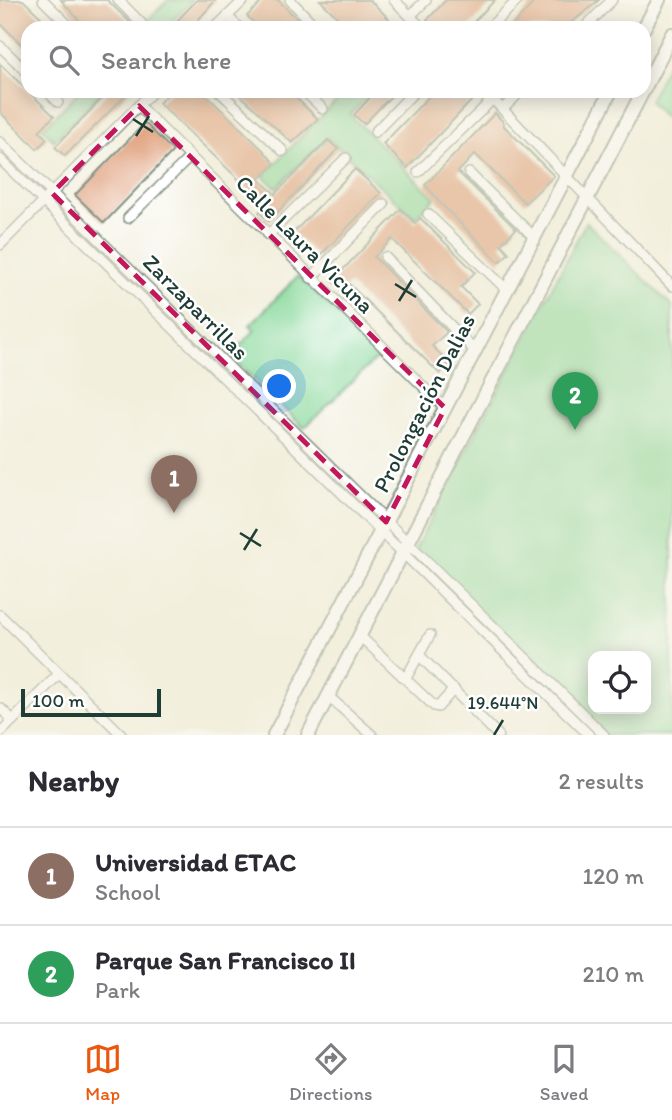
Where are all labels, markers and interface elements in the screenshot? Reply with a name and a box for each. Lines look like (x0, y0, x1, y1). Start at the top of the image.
search box (21, 21, 651, 98)
icon: search (45, 41, 83, 79)
text: Search here (101, 44, 231, 76)
street label: Calle Laura Vicuna (230, 169, 380, 319)
street label: Zarzaparrillas (137, 248, 255, 366)
street label: Prolongación Dalias (367, 309, 481, 497)
your location (262, 369, 296, 403)
pin: 2 (552, 372, 598, 430)
pin: 1 (151, 455, 197, 513)
map controls (588, 651, 651, 714)
button: locate (588, 651, 651, 714)
scale bar (21, 686, 161, 718)
text: 100 m (32, 689, 84, 712)
text: 19.644°N (468, 692, 538, 714)
text: Nearby (28, 762, 119, 799)
text: 2 results (558, 767, 644, 795)
text: Universidad ETAC (95, 846, 296, 878)
text: 1 (46, 862, 56, 890)
text: 120 m (583, 862, 644, 890)
text: School (95, 878, 160, 906)
text: Parque San Francisco II (95, 944, 356, 976)
text: 2 (45, 960, 57, 988)
text: 210 m (583, 960, 644, 988)
text: Park (95, 976, 140, 1004)
tab: Map (84, 1040, 122, 1105)
tab: Directions (289, 1040, 373, 1105)
tab: Saved (540, 1040, 588, 1105)

